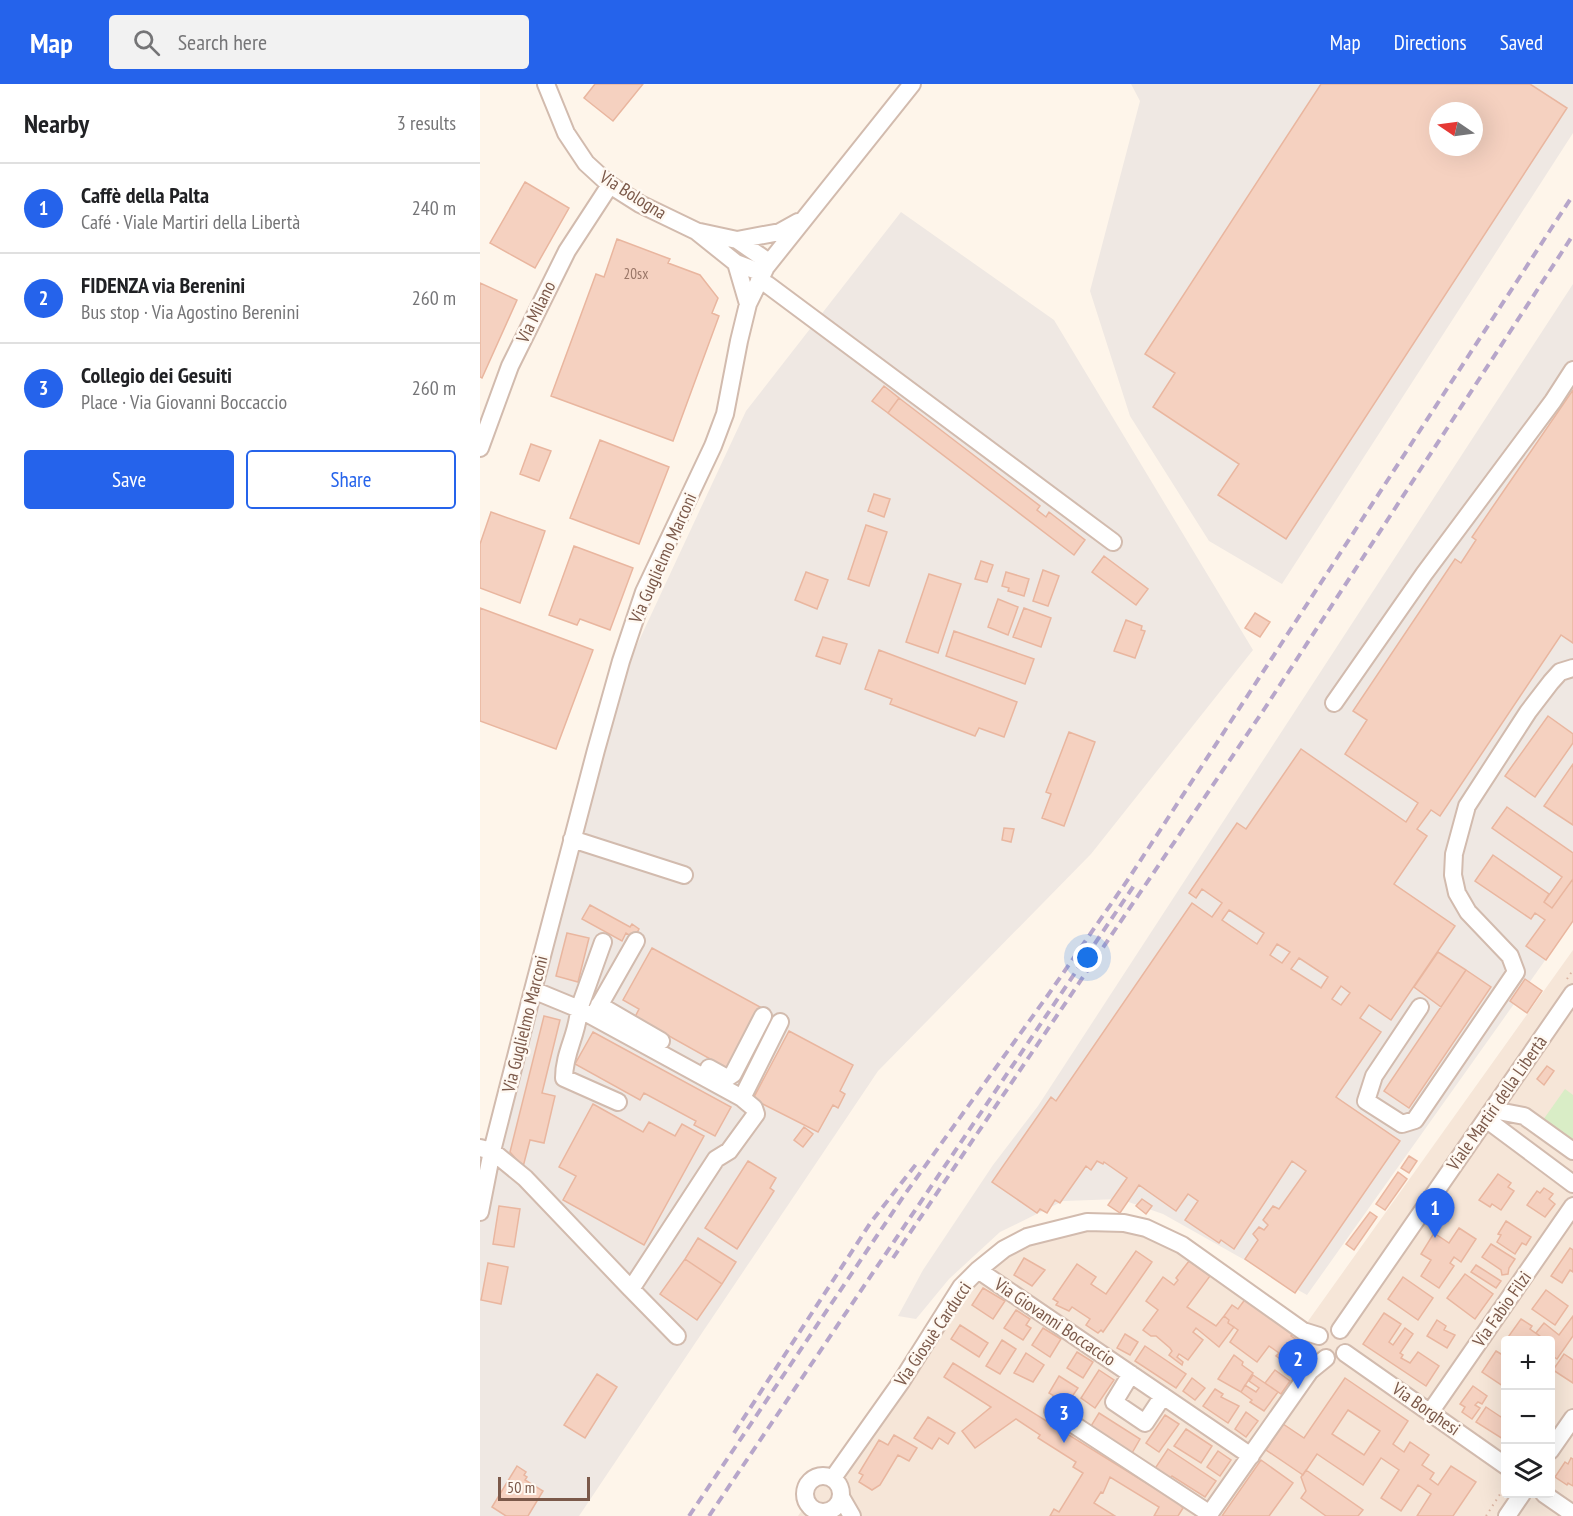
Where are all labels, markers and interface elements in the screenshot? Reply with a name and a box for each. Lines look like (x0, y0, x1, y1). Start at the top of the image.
search box (109, 15, 529, 69)
text: Map (30, 24, 73, 61)
icon: search (130, 26, 163, 59)
text: Search here (178, 28, 267, 56)
text: Map (1330, 29, 1361, 56)
text: Directions (1394, 29, 1467, 56)
text: Saved (1500, 29, 1543, 56)
north arrow (1429, 102, 1483, 156)
text: Nearby (24, 107, 89, 140)
text: 3 results (397, 110, 456, 136)
street label: Via Bologna (595, 165, 671, 224)
text: Caffè della Palta (81, 181, 209, 209)
text: 1 (39, 195, 48, 221)
text: 240 m (412, 195, 456, 221)
text: Café · Viale Martiri della Libertà (81, 209, 300, 235)
house number: 20sx (624, 264, 648, 283)
text: FIDENZA via Berenini (81, 271, 245, 299)
street label: Via Milano (510, 277, 560, 347)
text: 2 (39, 285, 48, 311)
text: 260 m (412, 285, 456, 311)
text: Bus stop · Via Agostino Berenini (81, 299, 300, 325)
text: Collegio dei Gesuiti (81, 361, 232, 389)
text: 3 (39, 375, 48, 401)
text: 260 m (412, 375, 456, 401)
text: Place · Via Giovanni Boccaccio (81, 389, 287, 415)
button: Save (24, 450, 234, 509)
button: Share (246, 450, 456, 509)
street label: Via Guglielmo Marconi (623, 489, 702, 627)
your location (1073, 943, 1102, 972)
street label: Via Guglielmo Marconi (496, 953, 553, 1096)
street label: Viale Martiri della Libertà (1441, 1031, 1552, 1175)
pin: 1 (1416, 1188, 1454, 1238)
street label: Via Fabio Filzi (1467, 1266, 1536, 1352)
street label: Via Giovanni Boccaccio (989, 1272, 1121, 1371)
street label: Via Giosuè Carducci (889, 1277, 976, 1391)
map controls (1501, 1336, 1555, 1498)
button: + (1501, 1336, 1555, 1390)
pin: 2 (1278, 1340, 1318, 1389)
street label: Via Borghesi (1387, 1376, 1465, 1440)
button: − (1501, 1390, 1555, 1444)
pin: 3 (1044, 1394, 1084, 1443)
button: layers (1501, 1444, 1555, 1498)
scale bar (498, 1474, 590, 1502)
text: 50 m (507, 1477, 535, 1497)

